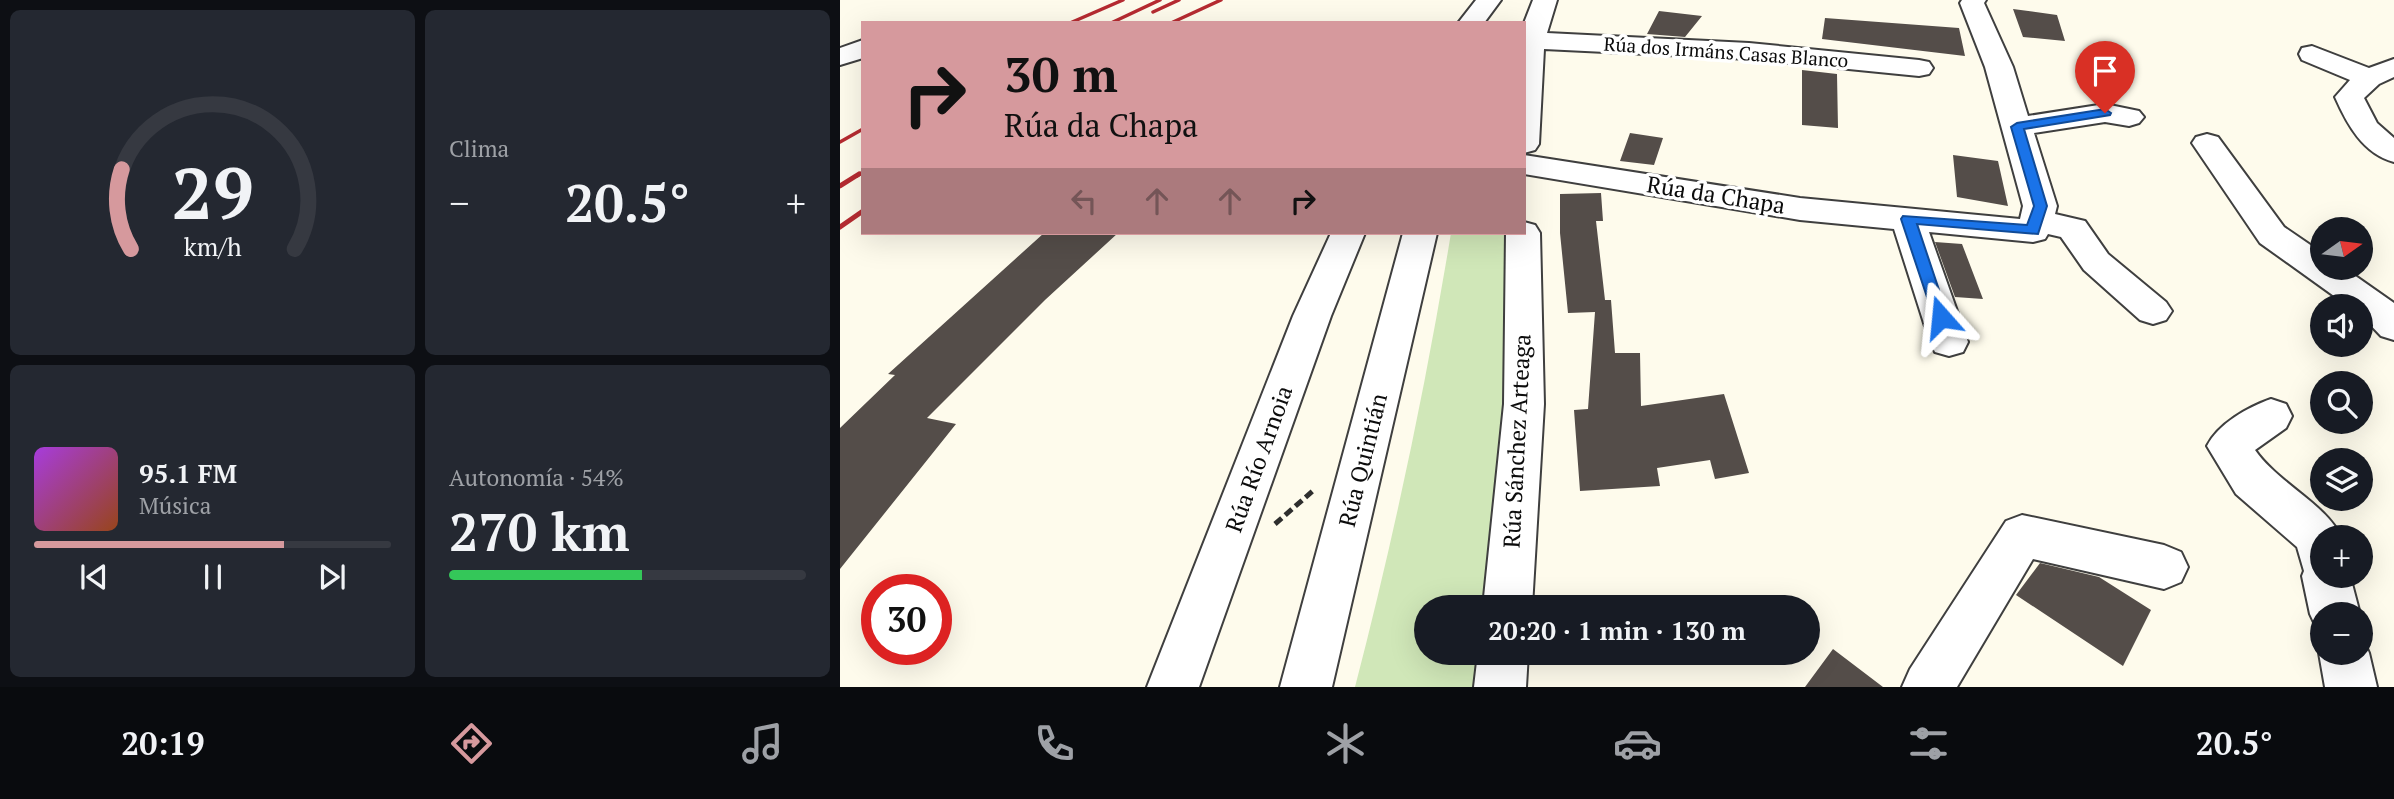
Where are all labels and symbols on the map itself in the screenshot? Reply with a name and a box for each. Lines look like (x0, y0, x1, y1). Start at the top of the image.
street label: Rúa dos Irmáns Casas Blanco (1603, 30, 1849, 73)
pin (2075, 41, 2135, 113)
street label: Rúa da Chapa (1645, 168, 1788, 221)
north arrow (2310, 217, 2373, 280)
position arrow (1904, 280, 1978, 354)
street label: Rúa Sánchez Arteaga (1495, 333, 1538, 549)
street label: Rúa Río Arnoia (1218, 381, 1300, 536)
street label: Rúa Quintián (1331, 390, 1394, 530)
speed limit sign: 30 (861, 574, 952, 665)

